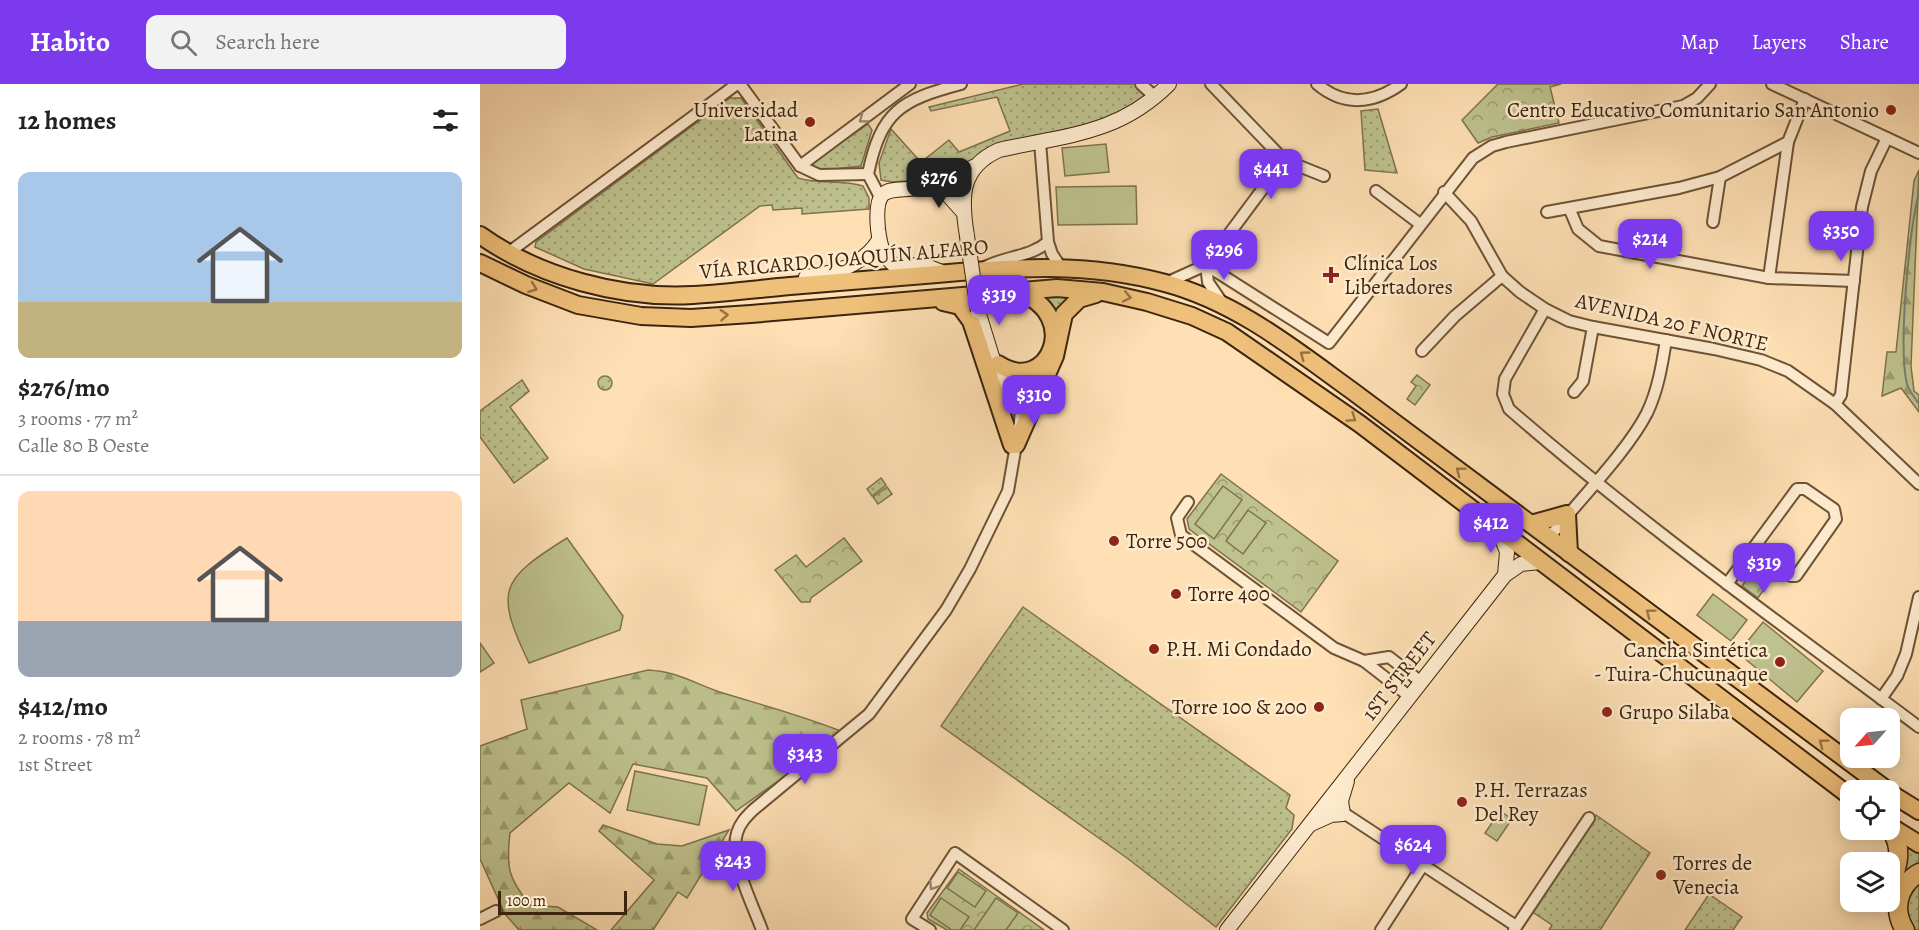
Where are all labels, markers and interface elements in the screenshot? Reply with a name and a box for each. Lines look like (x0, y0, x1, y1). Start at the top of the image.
search box (146, 15, 566, 69)
text: Habito (30, 23, 110, 61)
icon: search (167, 26, 200, 59)
text: Search here (215, 27, 320, 57)
text: Map (1680, 28, 1719, 56)
text: Layers (1752, 28, 1807, 56)
text: Share (1840, 28, 1889, 56)
place label: Universidad Latina (694, 96, 799, 148)
place label: Centro Educativo Comunitario San Antonio (1507, 96, 1879, 124)
text: 12 homes (18, 103, 116, 138)
marker: Centro Educativo Comunitario San Antonio (1884, 103, 1898, 117)
icon: filters (429, 104, 462, 137)
one-way arrow (859, 111, 870, 122)
marker: Universidad Latina (803, 115, 817, 129)
pin: $441 (1235, 149, 1307, 200)
text: $441 (1253, 155, 1289, 182)
pin: $276 (903, 158, 975, 209)
text: $276 (921, 164, 957, 191)
icon: home (186, 211, 294, 319)
pin: $350 (1805, 211, 1877, 262)
text: $350 (1823, 217, 1859, 244)
pin: $214 (1614, 219, 1686, 270)
text: $214 (1632, 225, 1668, 252)
pin: $296 (1188, 230, 1260, 281)
street label: VÍA RICARDO JOAQUÍN ALFARO (697, 232, 990, 286)
text: $296 (1205, 236, 1243, 263)
place label: Clínica Los Libertadores (1344, 249, 1453, 301)
marker: Clínica Los Libertadores (1322, 266, 1340, 284)
pin: $319 (963, 275, 1035, 326)
one-way arrow (527, 280, 538, 293)
text: $319 (982, 281, 1016, 308)
street label: AVENIDA 20 F NORTE (1572, 286, 1771, 358)
one-way arrow (1121, 290, 1131, 303)
one-way arrow (719, 309, 728, 322)
one-way arrow (1299, 352, 1310, 363)
text: $276/mo (18, 370, 110, 405)
pin: $310 (998, 375, 1070, 426)
text: $310 (1016, 381, 1052, 408)
text: 3 rooms · 77 m² (18, 405, 138, 432)
one-way arrow (1345, 411, 1356, 422)
text: Calle 80 B Oeste (18, 432, 149, 459)
one-way arrow (1456, 468, 1467, 479)
pin: $412 (1455, 503, 1527, 554)
text: $412 (1473, 509, 1509, 536)
place label: Torre 500 (1126, 527, 1208, 555)
icon: home (186, 530, 294, 638)
marker: Torre 500 (1107, 534, 1121, 548)
pin: $319 (1728, 543, 1800, 594)
text: $319 (1747, 549, 1781, 576)
place label: Torre 400 (1188, 580, 1270, 608)
marker: Torre 400 (1169, 587, 1183, 601)
one-way arrow (1646, 610, 1657, 621)
street label: 1ST STREET (1355, 625, 1443, 726)
place label: P.H. Mi Condado (1166, 635, 1312, 663)
place label: Cancha Sintética - Tuira-Chucunaque (1594, 636, 1768, 688)
marker: P.H. Mi Condado (1147, 642, 1161, 656)
marker: Cancha Sintética - Tuira-Chucunaque (1773, 655, 1787, 669)
text: $412/mo (18, 689, 108, 724)
place label: Torre 100 & 200 (1172, 693, 1307, 721)
place label: Grupo Silaba (1619, 698, 1730, 726)
marker: Torre 100 & 200 (1312, 700, 1326, 714)
marker: Grupo Silaba (1600, 705, 1614, 719)
north arrow (1840, 708, 1900, 768)
map controls (1840, 708, 1900, 912)
text: 2 rooms · 78 m² (18, 724, 141, 751)
pin: $343 (769, 734, 841, 785)
one-way arrow (1819, 739, 1830, 750)
text: $343 (787, 740, 823, 767)
text: 1st Street (18, 751, 93, 778)
place label: P.H. Terrazas Del Rey (1474, 776, 1588, 828)
button: locate (1840, 780, 1900, 840)
marker: P.H. Terrazas Del Rey (1455, 795, 1469, 809)
pin: $624 (1377, 825, 1449, 876)
text: $624 (1394, 831, 1432, 858)
pin: $243 (697, 841, 769, 892)
text: $243 (715, 847, 751, 874)
place label: Torres de Venecia (1672, 849, 1752, 901)
button: layers (1840, 852, 1900, 912)
marker: Torres de Venecia (1654, 868, 1668, 882)
one-way arrow (929, 880, 941, 890)
scale bar (498, 888, 627, 916)
text: 100 m (507, 890, 546, 912)

